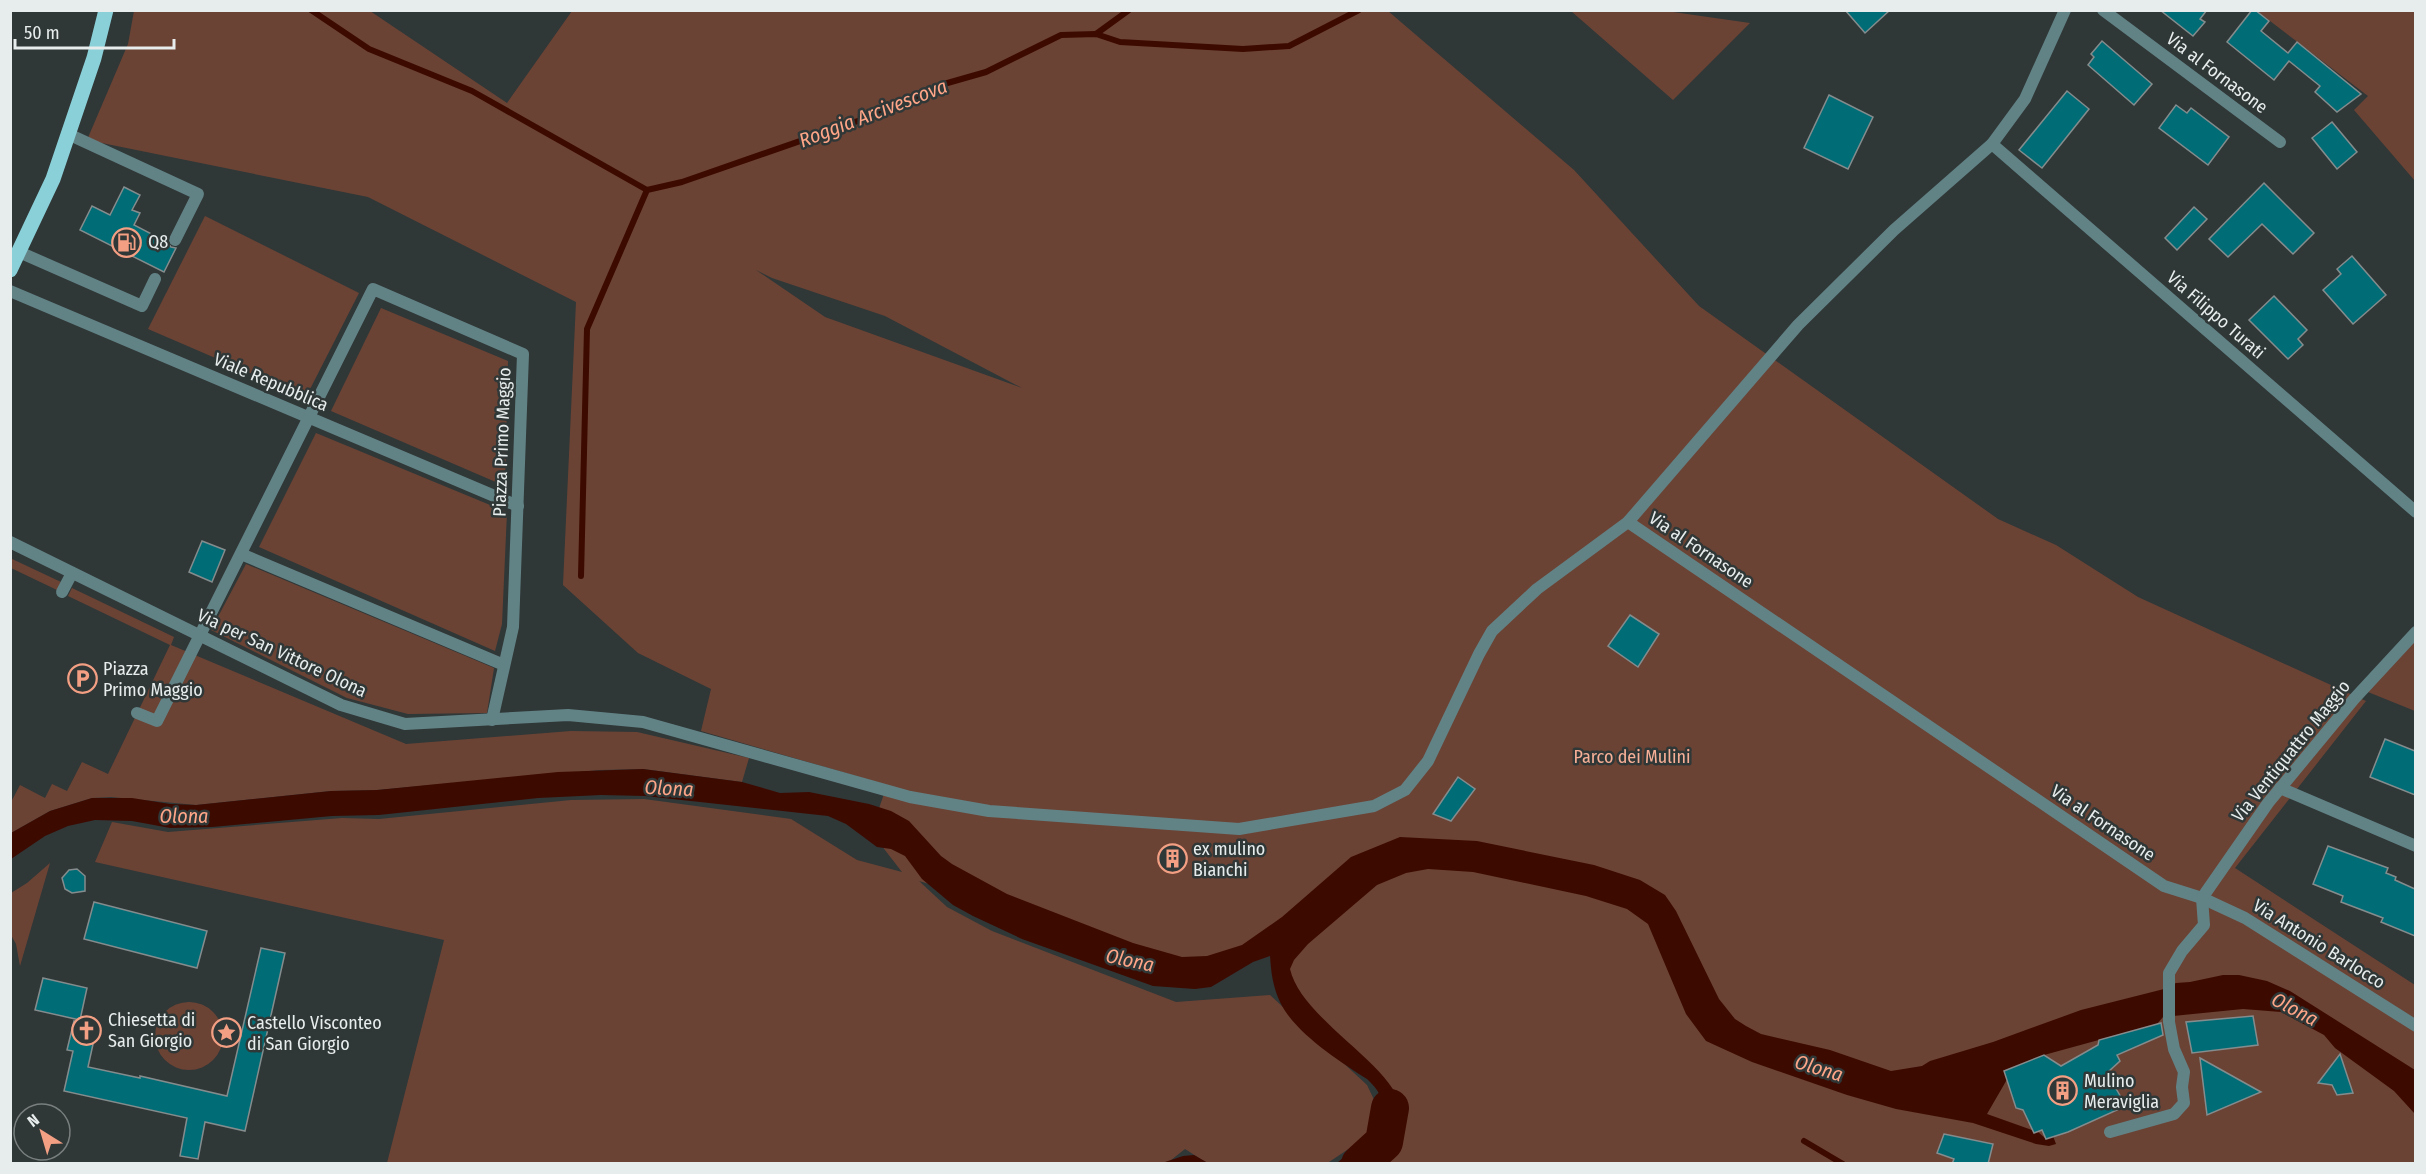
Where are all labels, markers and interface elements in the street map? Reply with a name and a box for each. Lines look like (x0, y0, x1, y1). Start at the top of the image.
scale bar (15, 12, 174, 50)
text: 50 m (24, 22, 60, 44)
street label: Via al Fornasone (2162, 28, 2272, 118)
water label: Roggia Arcivescova (796, 74, 950, 152)
fuel station icon: Q8 (111, 226, 143, 258)
place label: Q8 (148, 231, 168, 253)
street label: Via Filippo Turati (2162, 266, 2270, 364)
street label: Viale Repubblica (210, 348, 332, 416)
street label: Piazza Primo Maggio (488, 367, 516, 517)
street label: Via al Fornasone (1645, 507, 1757, 593)
street label: Via per San Vittore Olona (194, 604, 370, 702)
place label: Piazza Primo Maggio (103, 658, 203, 701)
parking icon: Piazza Primo Maggio (66, 663, 98, 695)
street label: Via Ventiquattro Maggio (2227, 676, 2355, 826)
park label: Parco dei Mulini (1574, 746, 1690, 768)
water label: Olona (644, 775, 694, 801)
street label: Via al Fornasone (2047, 780, 2159, 866)
water label: Olona (160, 804, 208, 828)
place label: ex mulino Bianchi (1193, 838, 1265, 881)
building icon: ex mulino Bianchi (1156, 843, 1188, 875)
street label: Via Antonio Barlocco (2249, 894, 2389, 994)
water label: Olona (1104, 943, 1156, 977)
water label: Olona (2268, 987, 2322, 1031)
place label: Chiesetta di San Giorgio (108, 1009, 195, 1052)
place label: Castello Visconteo di San Giorgio (247, 1012, 382, 1055)
church icon: Chiesetta di San Giorgio (71, 1014, 103, 1046)
place icon: Castello Visconteo di San Giorgio (210, 1017, 242, 1049)
water label: Olona (1792, 1049, 1846, 1087)
place label: Mulino Meraviglia (2084, 1070, 2159, 1113)
building icon: Mulino Meraviglia (2047, 1075, 2079, 1107)
north arrow (12, 1102, 72, 1162)
text: N (24, 1110, 43, 1131)

